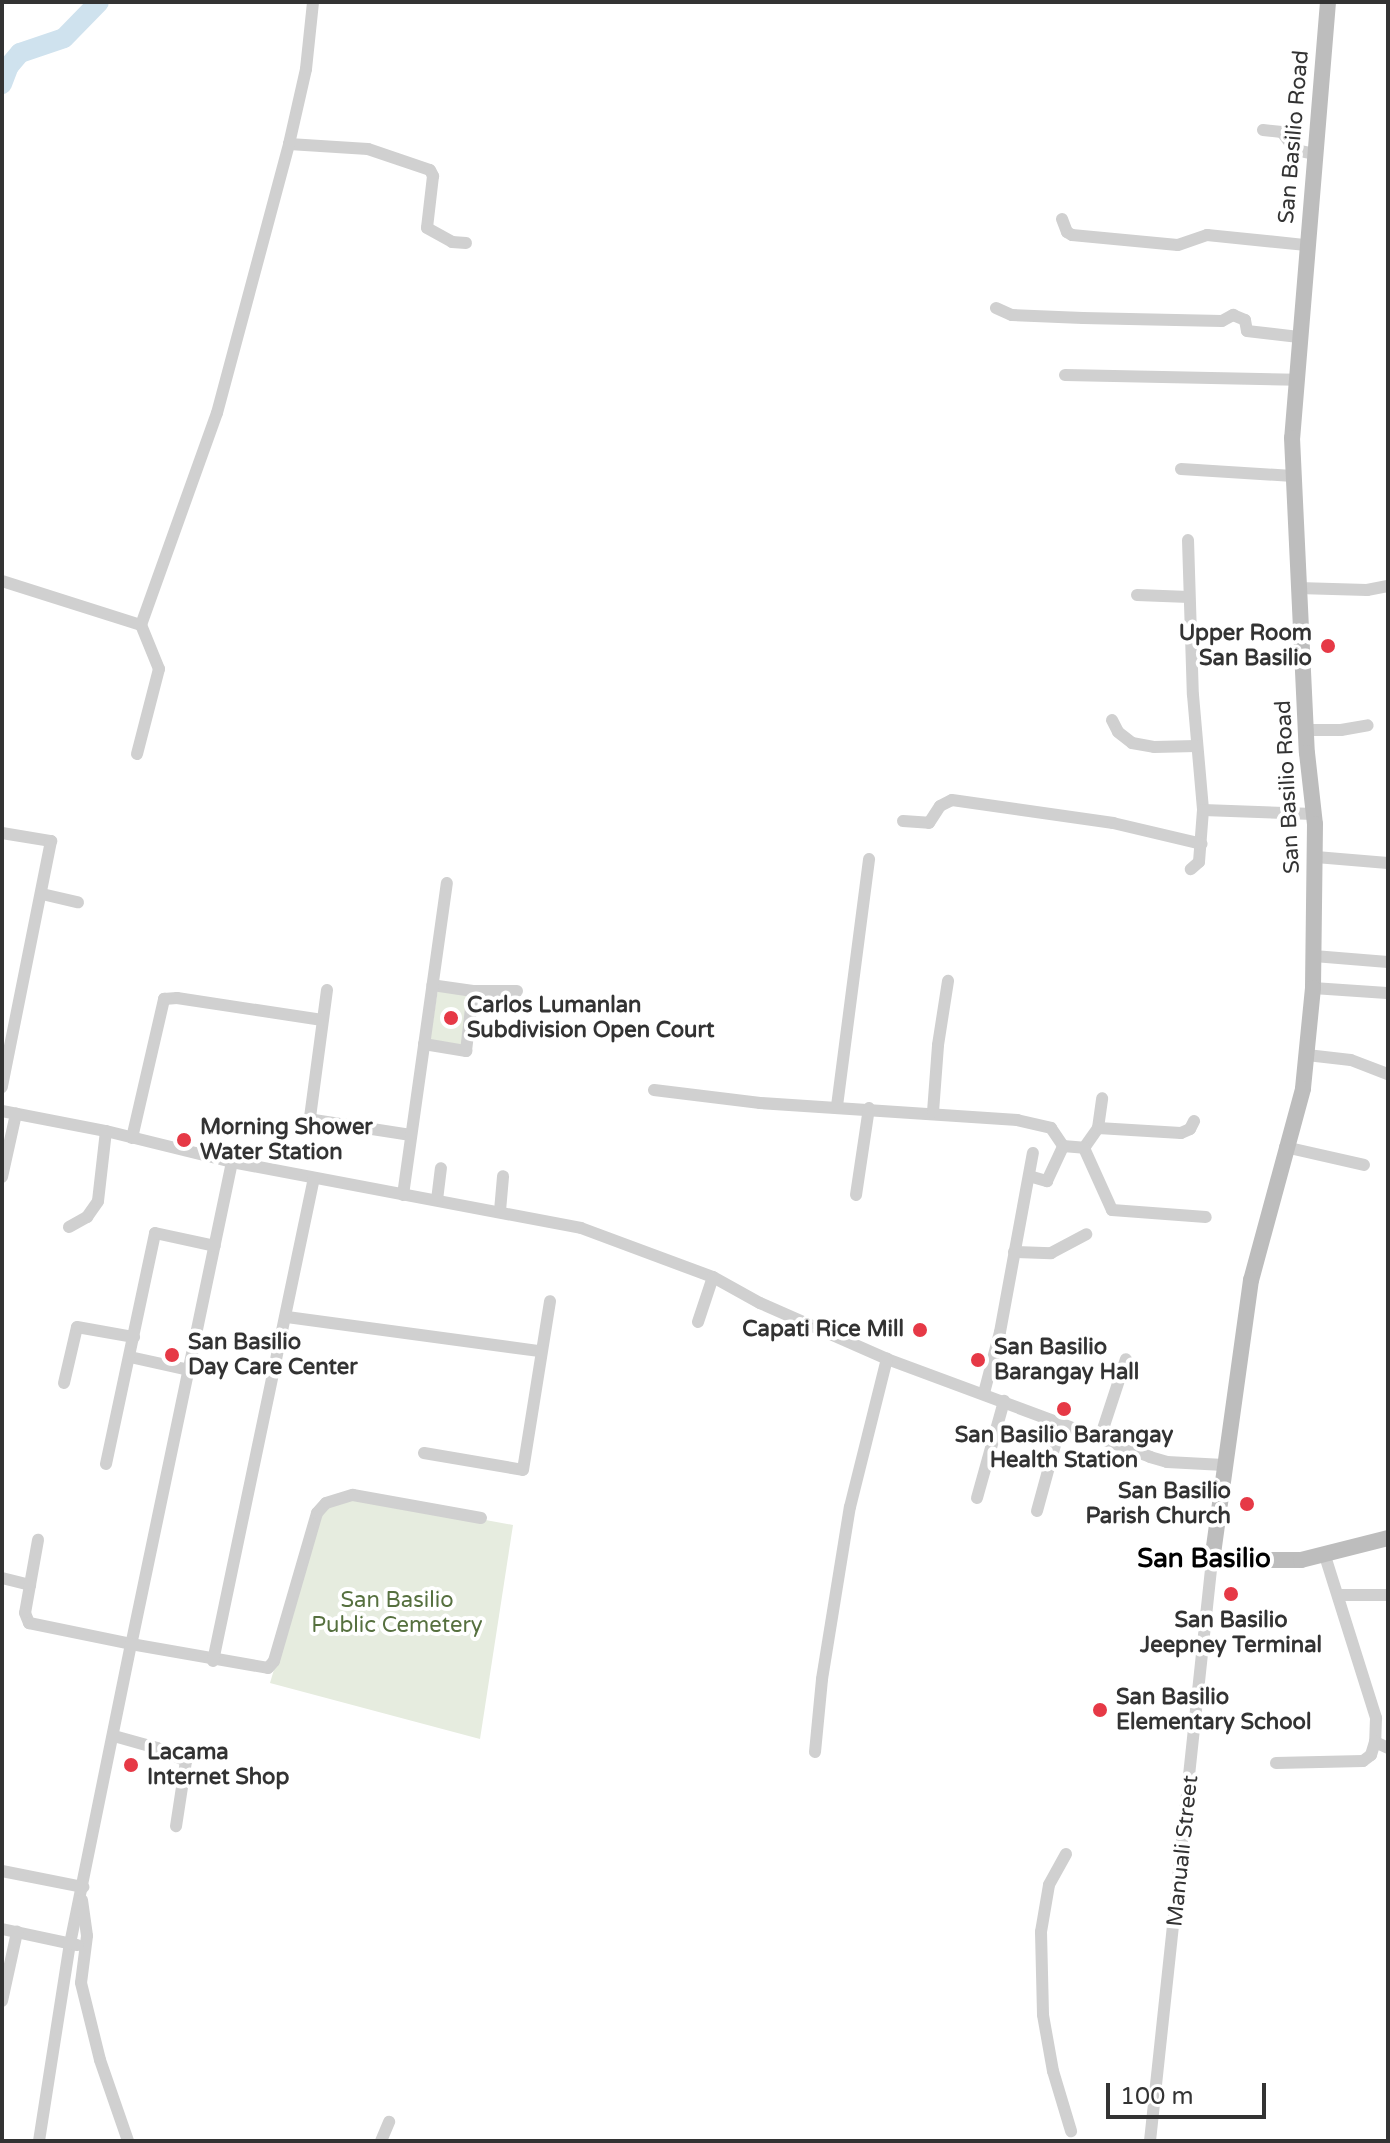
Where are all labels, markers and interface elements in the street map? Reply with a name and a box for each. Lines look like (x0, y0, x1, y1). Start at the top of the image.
street label: San Basilio Road (1273, 49, 1315, 225)
place label: Upper Room San Basilio (1179, 620, 1312, 672)
marker: Upper Room San Basilio (1319, 637, 1337, 655)
street label: San Basilio Road (1270, 699, 1306, 875)
place label: Carlos Lumanlan Subdivision Open Court (467, 992, 714, 1044)
marker: Carlos Lumanlan Subdivision Open Court (442, 1009, 460, 1027)
place label: Morning Shower Water Station (200, 1114, 373, 1166)
marker: Morning Shower Water Station (175, 1131, 193, 1149)
place label: Capati Rice Mill (742, 1317, 904, 1343)
marker: Capati Rice Mill (911, 1321, 929, 1339)
place label: San Basilio Day Care Center (188, 1329, 358, 1380)
place label: San Basilio Barangay Hall (994, 1334, 1139, 1386)
marker: San Basilio Day Care Center (163, 1346, 181, 1364)
marker: San Basilio Barangay Hall (969, 1351, 987, 1369)
marker: San Basilio Barangay Health Station (1055, 1400, 1073, 1418)
place label: San Basilio Barangay Health Station (955, 1422, 1173, 1474)
place label: San Basilio Parish Church (1086, 1478, 1231, 1530)
marker: San Basilio Parish Church (1238, 1495, 1256, 1513)
district label: San Basilio (1137, 1543, 1271, 1575)
marker: San Basilio Jeepney Terminal (1222, 1585, 1240, 1603)
park label: San Basilio Public Cemetery (311, 1587, 483, 1638)
place label: San Basilio Jeepney Terminal (1140, 1607, 1322, 1658)
place label: San Basilio Elementary School (1116, 1684, 1311, 1736)
marker: San Basilio Elementary School (1091, 1701, 1109, 1719)
place label: Lacama Internet Shop (147, 1739, 289, 1790)
marker: Lacama Internet Shop (122, 1756, 140, 1774)
street label: Manuali Street (1162, 1774, 1204, 1928)
scale bar (1110, 2067, 1270, 2117)
text: 100 m (1120, 2082, 1194, 2111)

